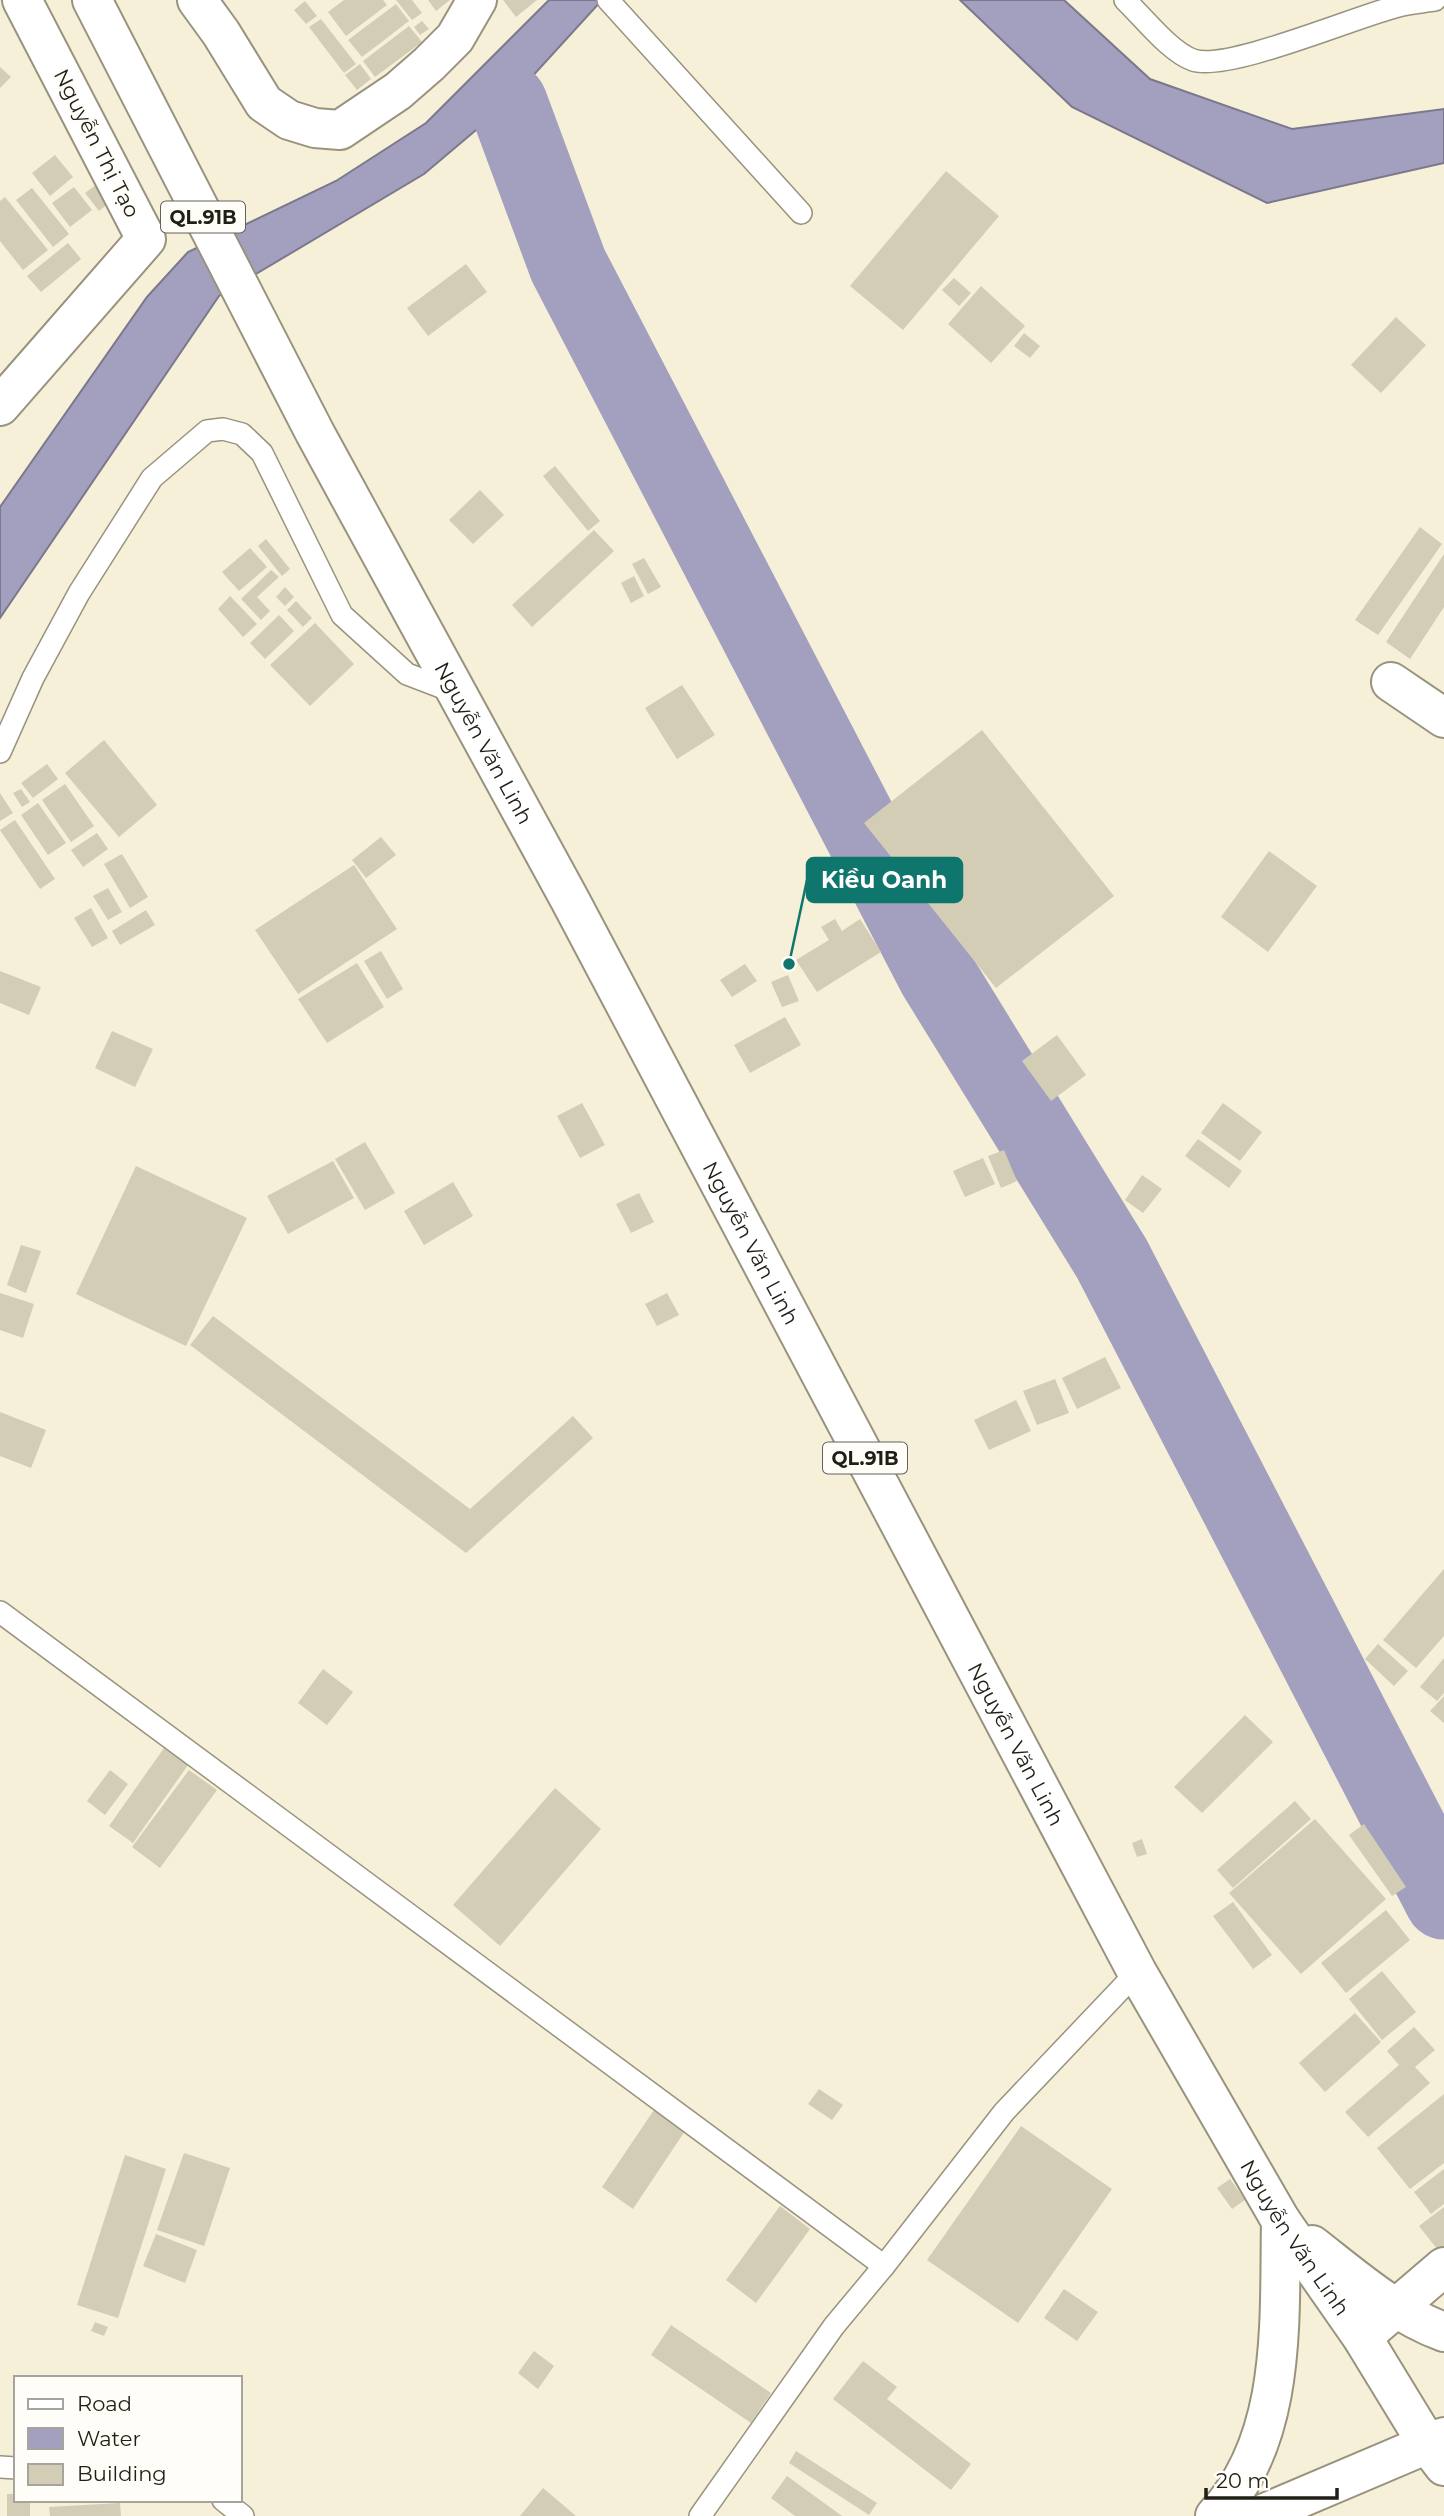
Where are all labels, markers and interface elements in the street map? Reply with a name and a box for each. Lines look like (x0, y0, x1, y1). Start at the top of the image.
street label: Nguyễn Thị Tạo (49, 65, 145, 221)
road number: QL.91B (161, 202, 245, 232)
street label: Nguyễn Văn Linh (430, 657, 539, 828)
callout: Kiều Oanh (807, 858, 962, 902)
text: Kiều Oanh (821, 866, 947, 894)
street label: Nguyễn Văn Linh (698, 1157, 805, 1329)
road number: QL.91B (823, 1442, 907, 1474)
street label: Nguyễn Văn Linh (963, 1658, 1070, 1830)
street label: Nguyễn Văn Linh (1236, 2155, 1355, 2320)
legend (14, 2376, 242, 2502)
text: Road (77, 2391, 132, 2416)
text: Water (77, 2426, 141, 2451)
scale bar (1206, 2456, 1337, 2500)
text: Building (77, 2461, 167, 2486)
text: 20 m (1216, 2468, 1270, 2493)

